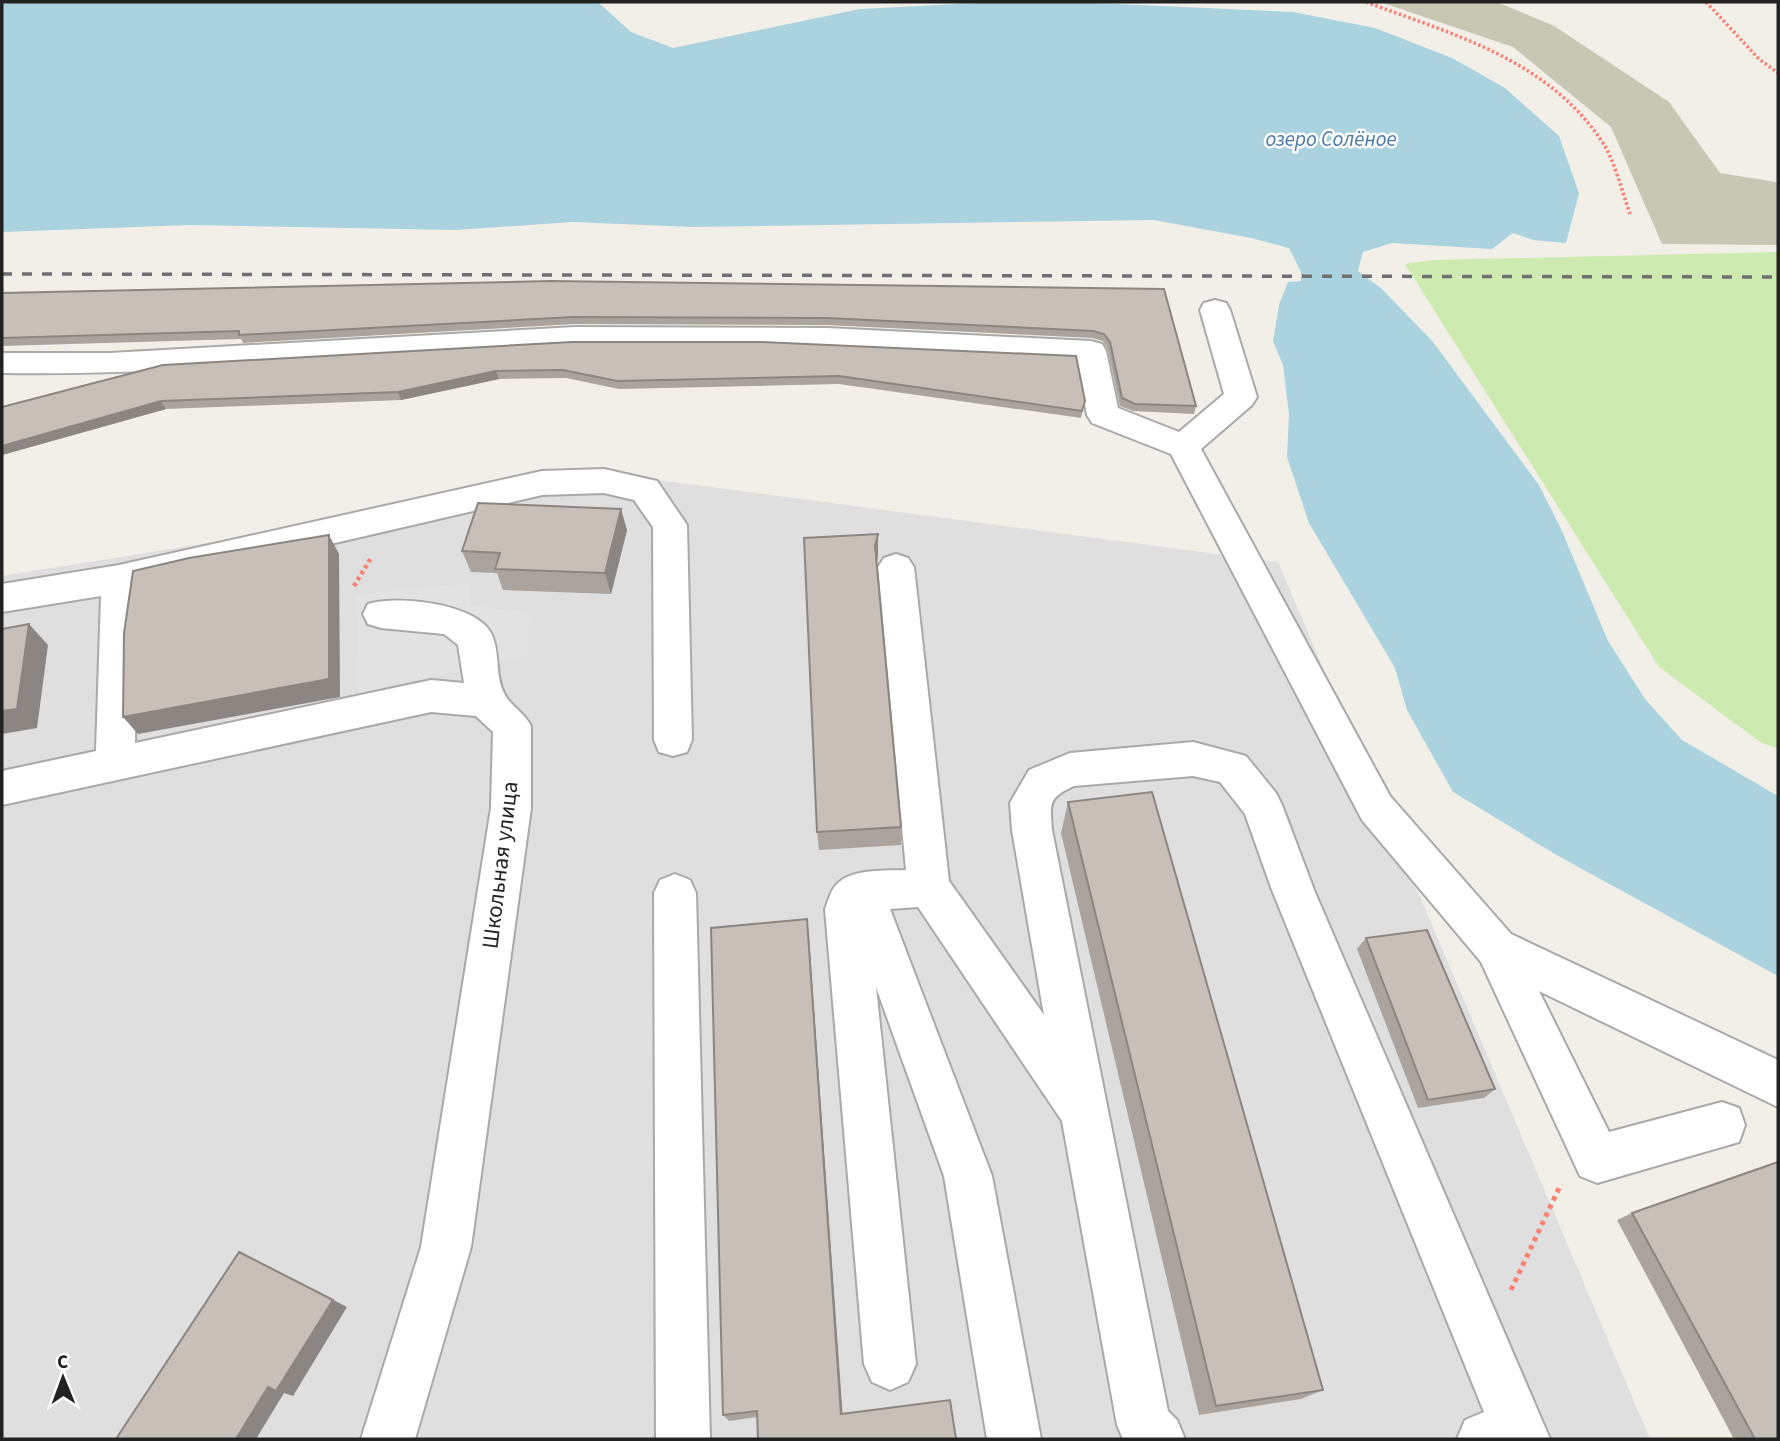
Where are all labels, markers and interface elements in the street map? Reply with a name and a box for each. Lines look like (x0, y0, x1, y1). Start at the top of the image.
water label: озеро Солёное (1265, 124, 1397, 154)
street label: Школьная улица (473, 779, 527, 951)
north arrow (28, 1343, 98, 1413)
text: С (57, 1349, 68, 1376)

